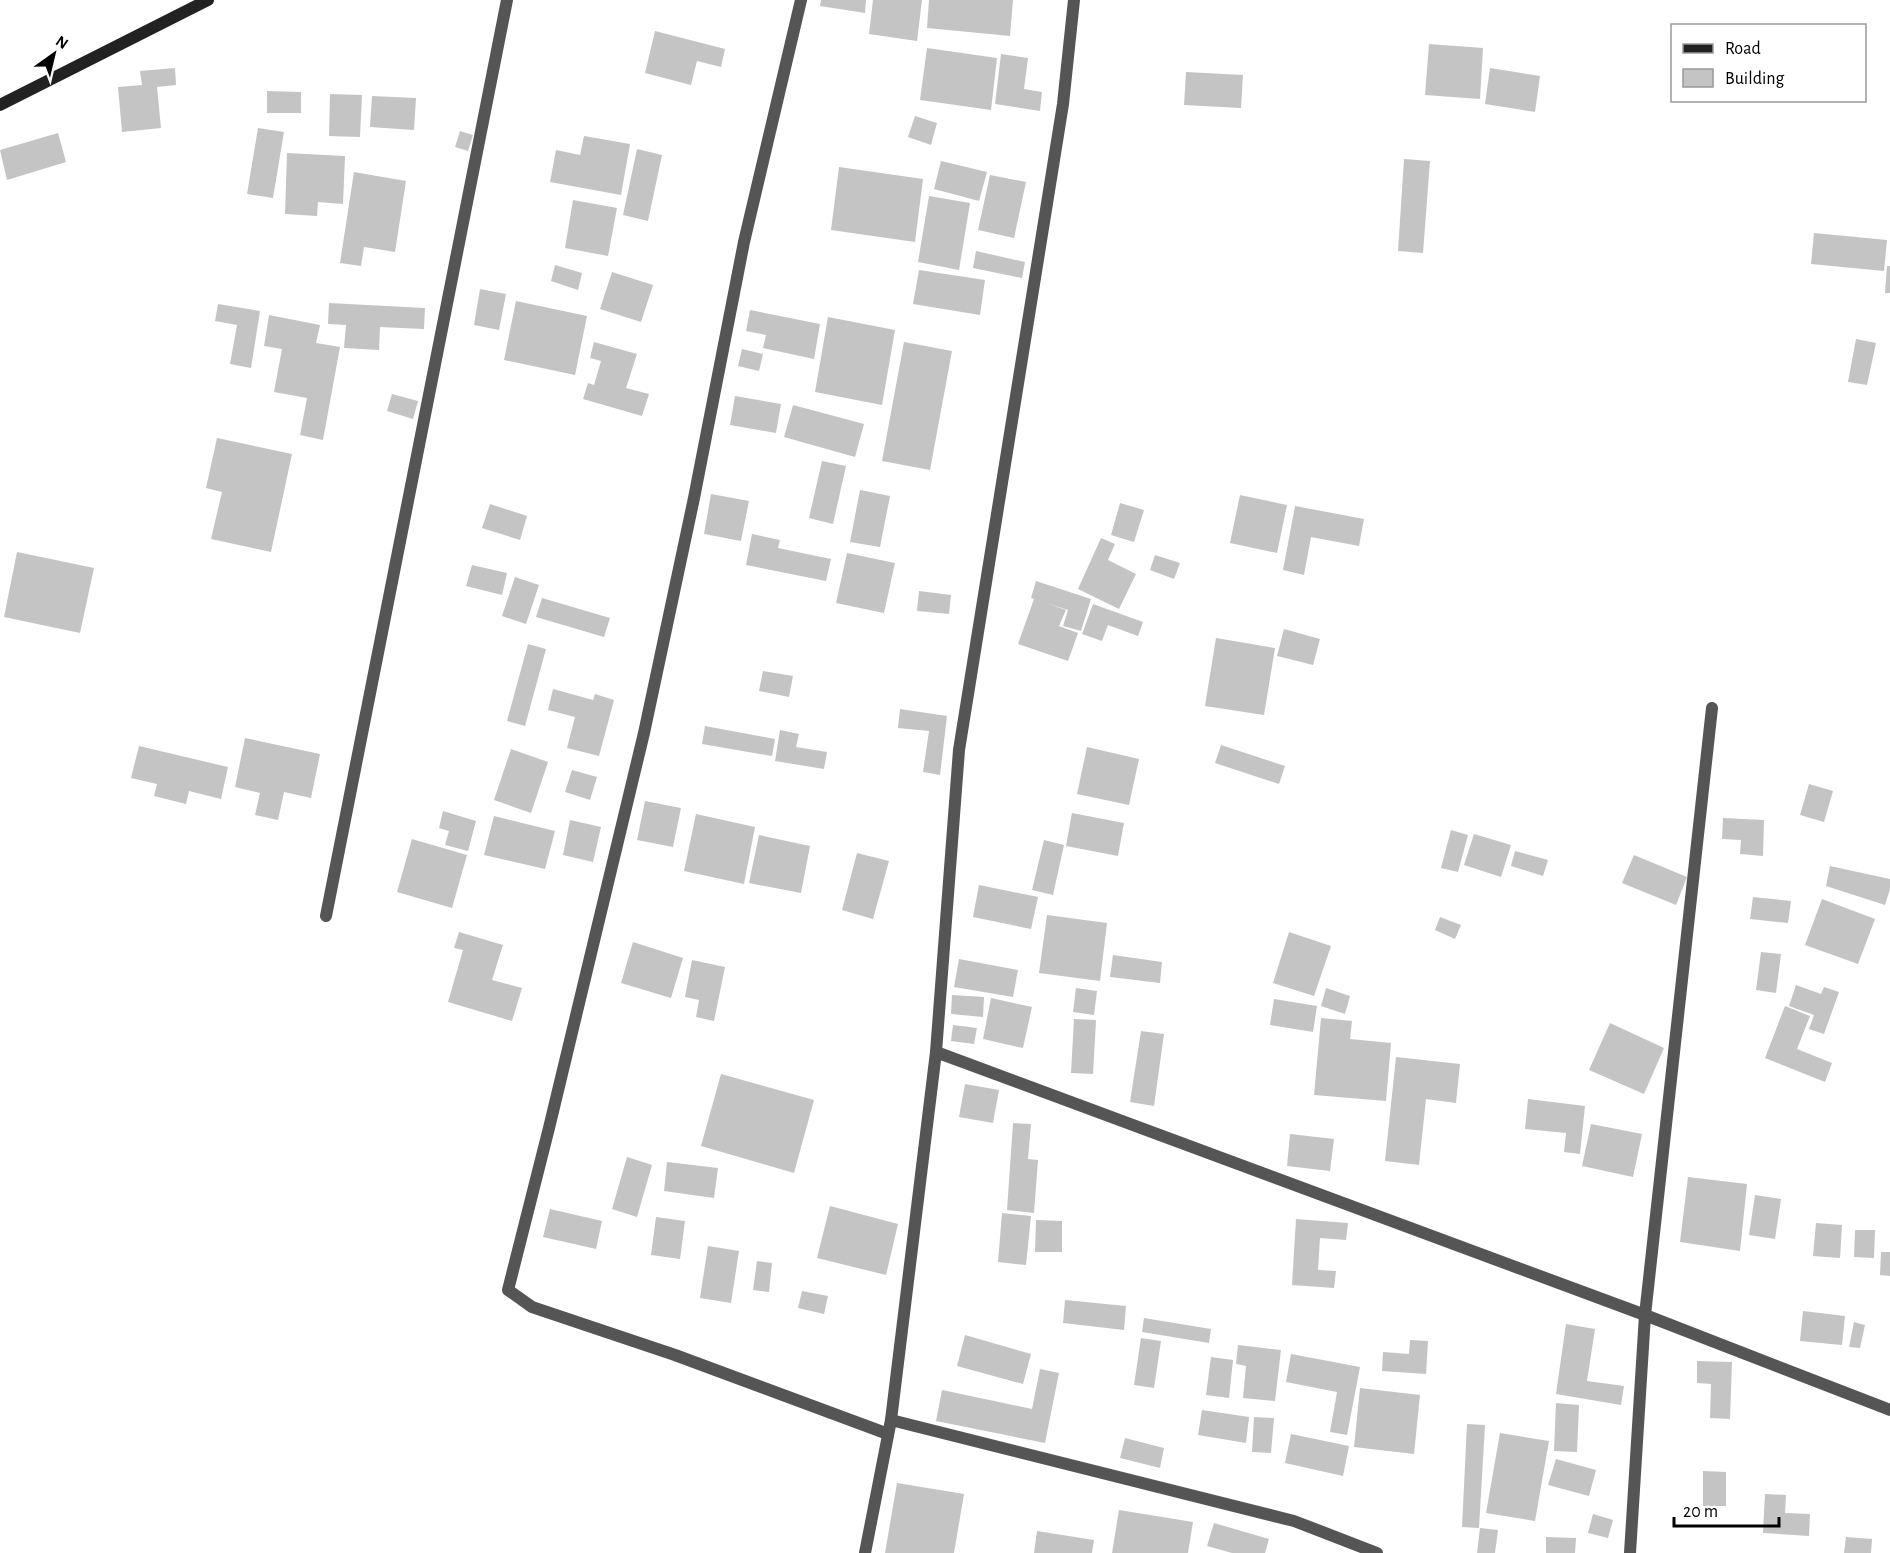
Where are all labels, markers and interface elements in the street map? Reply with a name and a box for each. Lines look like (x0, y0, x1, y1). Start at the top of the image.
north arrow (24, 24, 84, 84)
legend (1671, 24, 1866, 102)
text: N (53, 33, 71, 52)
text: Road (1725, 40, 1761, 58)
text: Building (1725, 70, 1785, 88)
scale bar (1674, 1490, 1779, 1528)
text: 20 m (1683, 1503, 1718, 1521)

